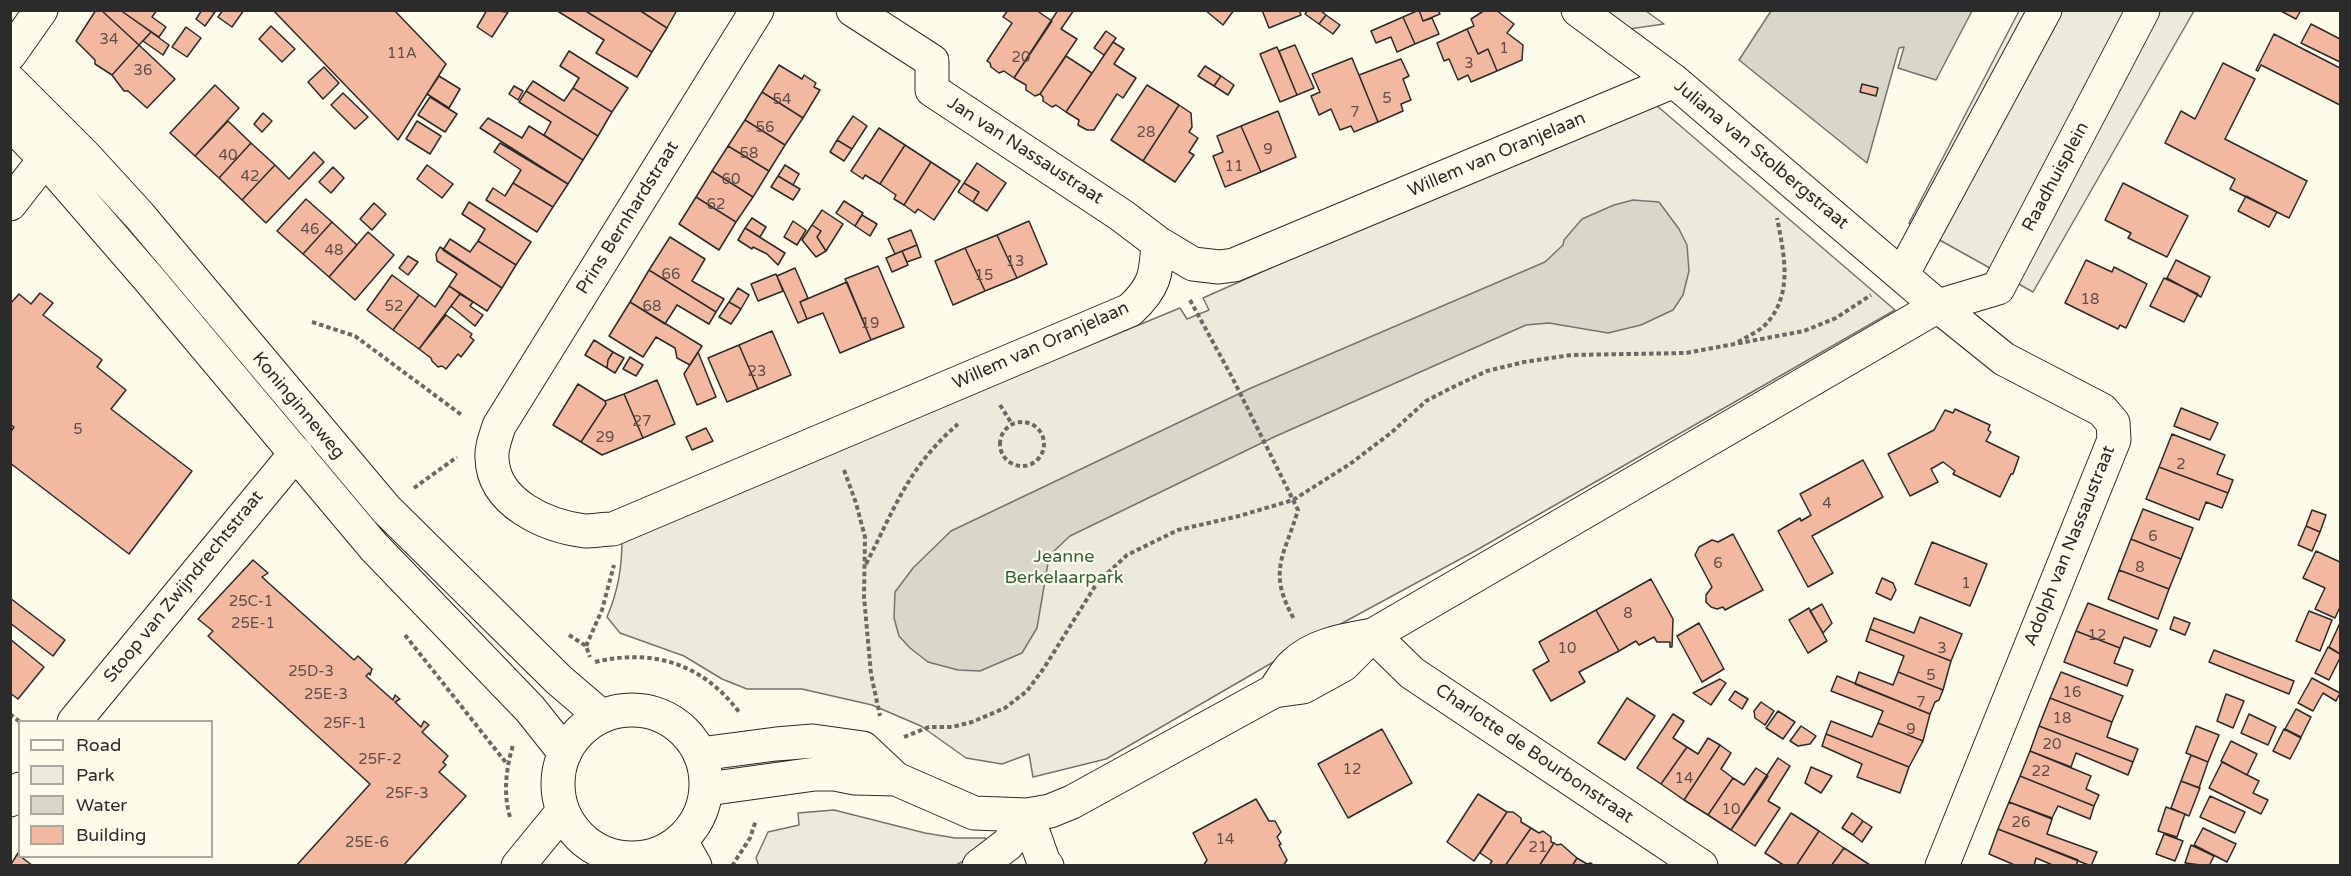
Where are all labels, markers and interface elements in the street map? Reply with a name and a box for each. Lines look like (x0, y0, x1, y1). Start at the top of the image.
house number: 34 (100, 31, 118, 49)
house number: 1 (1499, 40, 1509, 58)
house number: 11A (387, 45, 417, 63)
house number: 20 (1012, 49, 1030, 67)
house number: 3 (1464, 55, 1474, 73)
house number: 36 (134, 62, 152, 80)
street label: Juliana van Stolbergstraat (1669, 76, 1853, 234)
house number: 5 (1382, 90, 1392, 108)
house number: 54 (773, 91, 791, 109)
street label: Jan van Nassaustraat (943, 93, 1107, 209)
house number: 7 (1350, 104, 1360, 122)
street label: Willem van Oranjelaan (1405, 108, 1589, 202)
house number: 56 (756, 119, 774, 137)
street label: Raadhuisplein (2018, 119, 2094, 235)
house number: 28 (1137, 124, 1155, 142)
street label: Prins Bernhardstraat (572, 138, 684, 298)
house number: 9 (1263, 141, 1273, 159)
house number: 58 (740, 145, 758, 163)
house number: 40 (219, 147, 237, 165)
house number: 11 (1225, 158, 1243, 176)
house number: 42 (241, 168, 259, 186)
house number: 60 (722, 171, 740, 189)
house number: 62 (707, 196, 725, 214)
house number: 46 (301, 221, 319, 239)
house number: 48 (325, 242, 343, 260)
house number: 13 (1006, 253, 1024, 271)
house number: 66 (662, 266, 680, 284)
house number: 15 (975, 267, 993, 285)
house number: 18 (2081, 291, 2099, 309)
street label: Willem van Oranjelaan (949, 297, 1133, 395)
house number: 52 (385, 298, 403, 316)
house number: 68 (643, 298, 661, 316)
house number: 19 (861, 315, 879, 333)
street label: Koninginneweg (247, 348, 349, 464)
house number: 23 (748, 363, 766, 381)
house number: 27 (633, 413, 651, 431)
house number: 5 (73, 421, 83, 439)
house number: 29 (596, 429, 614, 447)
street label: Adolph van Nassaustraat (2020, 443, 2120, 649)
house number: 2 (2176, 456, 2186, 474)
street label: Stoop van Zwijndrechtstraat (100, 487, 268, 687)
house number: 4 (1822, 495, 1832, 513)
house number: 6 (2148, 528, 2158, 546)
park label: Jeanne Berkelaarpark (1004, 546, 1124, 588)
house number: 6 (1713, 555, 1723, 573)
house number: 8 (2135, 559, 2145, 577)
house number: 1 (1961, 575, 1971, 593)
house number: 25C-1 (229, 593, 273, 611)
house number: 8 (1623, 605, 1633, 623)
house number: 25E-1 (231, 615, 275, 633)
house number: 12 (2088, 627, 2106, 645)
house number: 10 (1558, 640, 1576, 658)
house number: 3 (1937, 640, 1947, 658)
house number: 25D-3 (288, 663, 334, 681)
house number: 5 (1926, 667, 1936, 685)
street label: Charlotte de Bourbonstraat (1431, 680, 1637, 828)
house number: 16 (2063, 684, 2081, 702)
house number: 25E-3 (304, 686, 348, 704)
house number: 7 (1916, 694, 1926, 712)
house number: 18 (2053, 710, 2071, 728)
house number: 25F-1 (323, 715, 367, 733)
legend (18, 720, 213, 858)
house number: 9 (1906, 721, 1916, 739)
text: Road (76, 734, 121, 756)
house number: 20 (2043, 736, 2061, 754)
house number: 25F-2 (358, 751, 402, 769)
house number: 12 (1343, 761, 1361, 779)
house number: 22 (2032, 763, 2050, 781)
text: Park (76, 764, 114, 786)
house number: 14 (1675, 770, 1693, 788)
house number: 25F-3 (385, 785, 429, 803)
text: Water (76, 794, 127, 816)
house number: 10 (1722, 801, 1740, 819)
house number: 26 (2012, 814, 2030, 832)
text: Building (76, 824, 146, 846)
house number: 14 (1216, 831, 1234, 849)
house number: 25E-6 (345, 834, 389, 852)
house number: 21 (1529, 839, 1547, 857)

